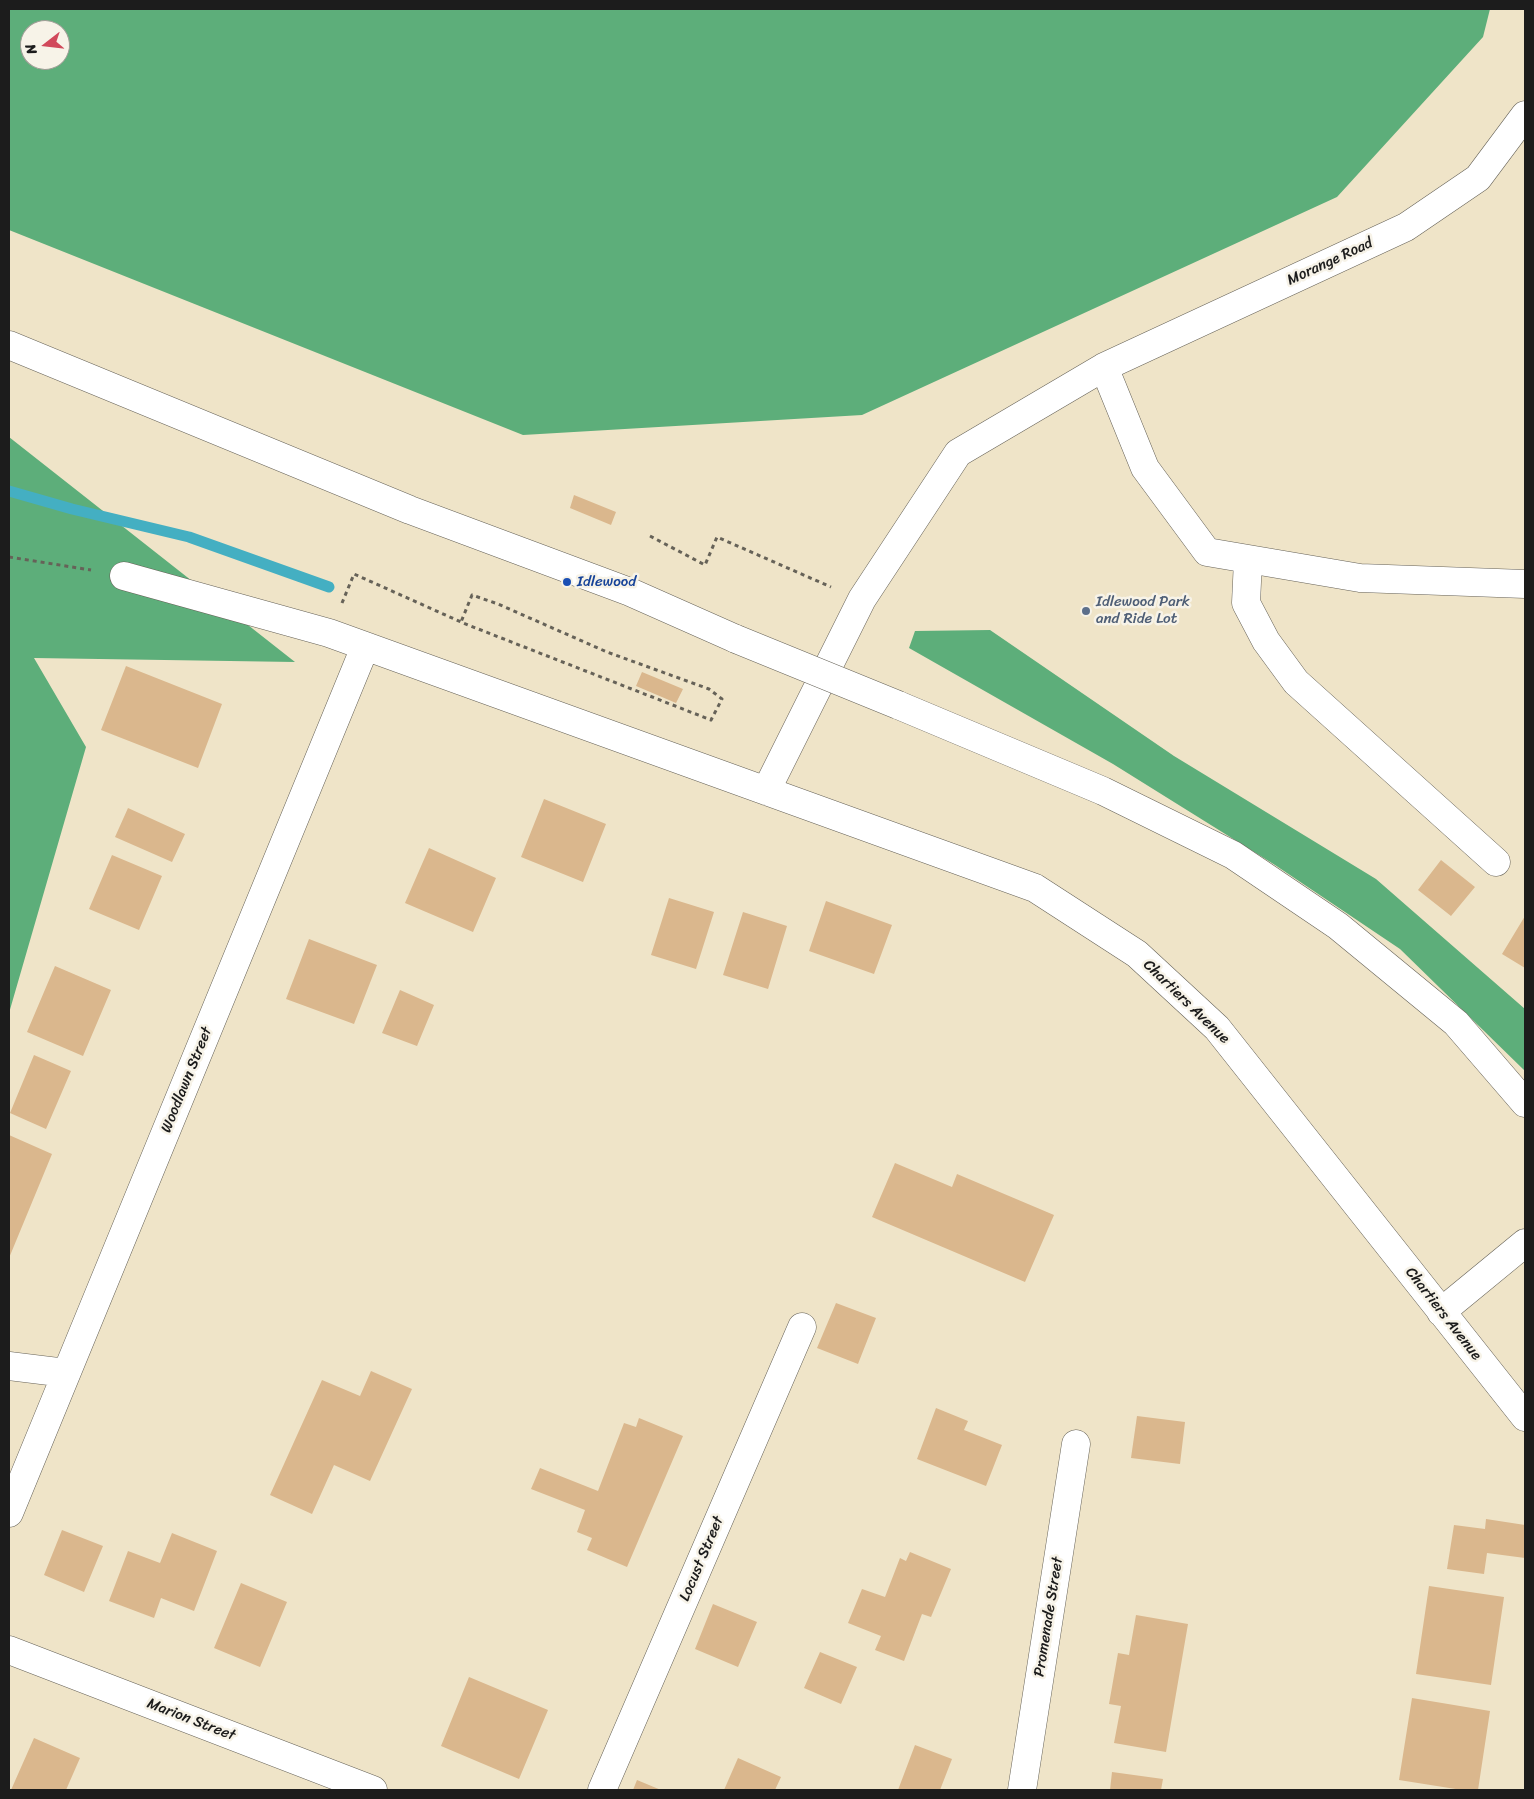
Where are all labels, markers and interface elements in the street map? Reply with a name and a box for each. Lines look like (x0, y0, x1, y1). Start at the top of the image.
north arrow (20, 20, 70, 70)
text: N (18, 41, 44, 57)
street label: Morange Road (1284, 234, 1376, 290)
place label: Idlewood (577, 573, 636, 591)
marker: Idlewood (561, 576, 573, 588)
place label: Idlewood Park and Ride Lot (1096, 593, 1190, 628)
marker: Idlewood Park and Ride Lot (1080, 605, 1092, 617)
street label: Chartiers Avenue (1139, 956, 1233, 1048)
street label: Woodlawn Street (158, 1024, 216, 1136)
street label: Chartiers Avenue (1401, 1264, 1485, 1364)
street label: Locust Street (676, 1514, 728, 1604)
street label: Promenade Street (1031, 1556, 1067, 1678)
street label: Marion Street (144, 1695, 238, 1745)

